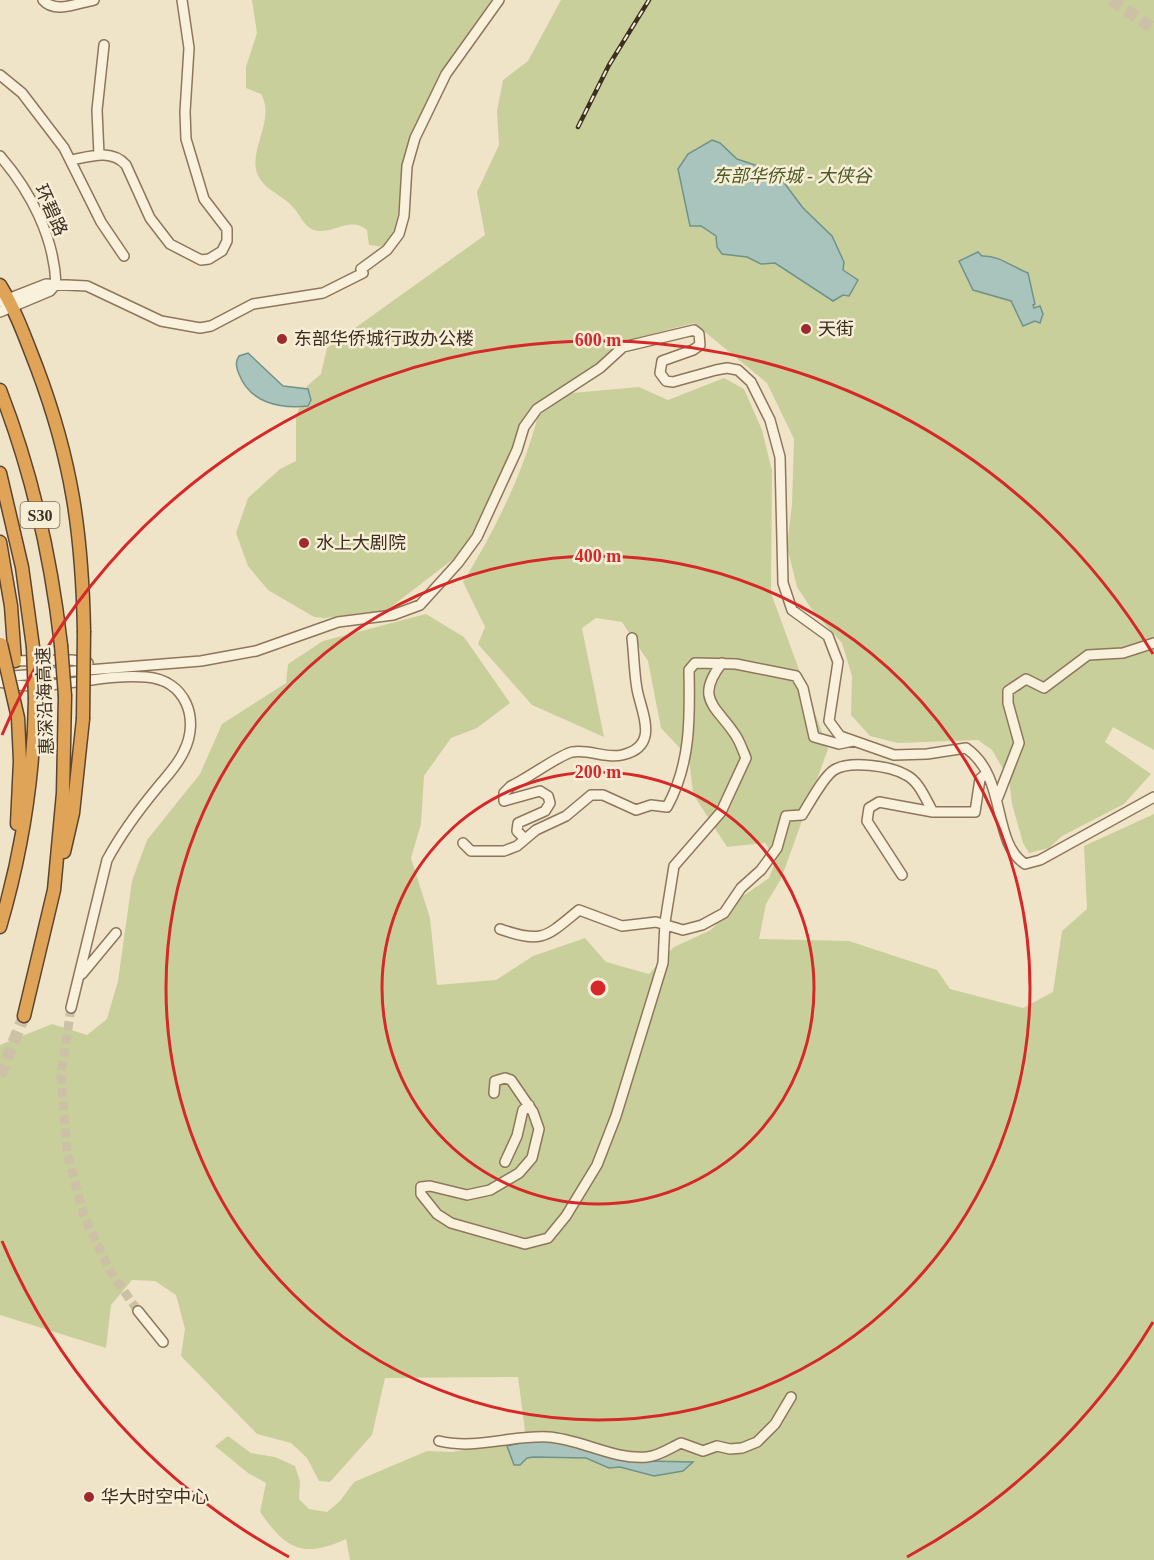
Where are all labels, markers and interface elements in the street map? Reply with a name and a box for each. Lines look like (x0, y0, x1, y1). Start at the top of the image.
park label: 东部华侨城 - 大侠谷 (713, 166, 873, 186)
street label: 环碧路 (31, 181, 71, 239)
place label: 天街 (818, 319, 854, 339)
marker: 天街 (799, 322, 813, 336)
place label: 东部华侨城行政办公楼 (294, 329, 474, 349)
text: 600 m (575, 330, 621, 350)
marker: 东部华侨城行政办公楼 (275, 332, 289, 346)
road number: S30 (20, 502, 60, 528)
place label: 水上大剧院 (316, 533, 406, 553)
marker: 水上大剧院 (297, 536, 311, 550)
text: 400 m (575, 546, 621, 566)
street label: 惠深沿海高速 (33, 647, 57, 755)
text: 200 m (575, 762, 621, 782)
centre of rings (588, 978, 608, 998)
place label: 华大时空中心 (101, 1487, 209, 1507)
marker: 华大时空中心 (82, 1490, 96, 1504)

